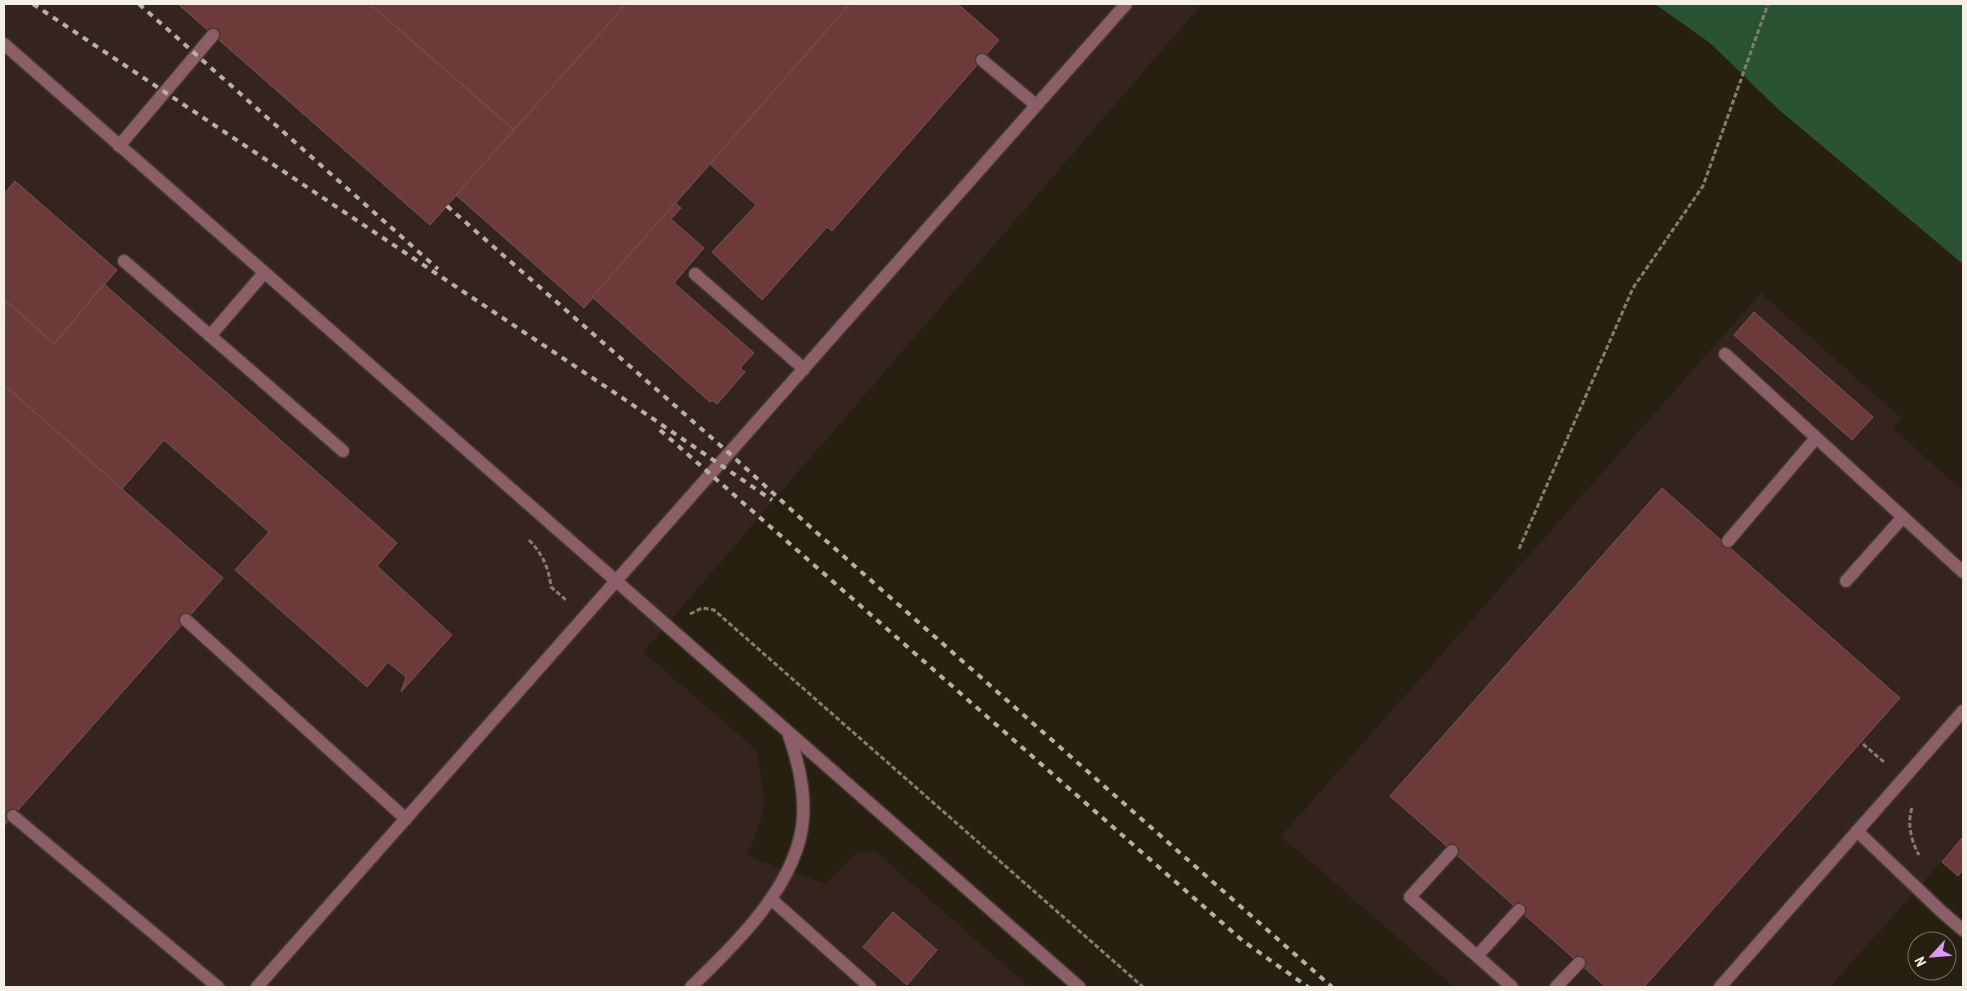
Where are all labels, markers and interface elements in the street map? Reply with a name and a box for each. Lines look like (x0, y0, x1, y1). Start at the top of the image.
north arrow (1907, 931, 1957, 981)
text: N (1911, 954, 1929, 969)

